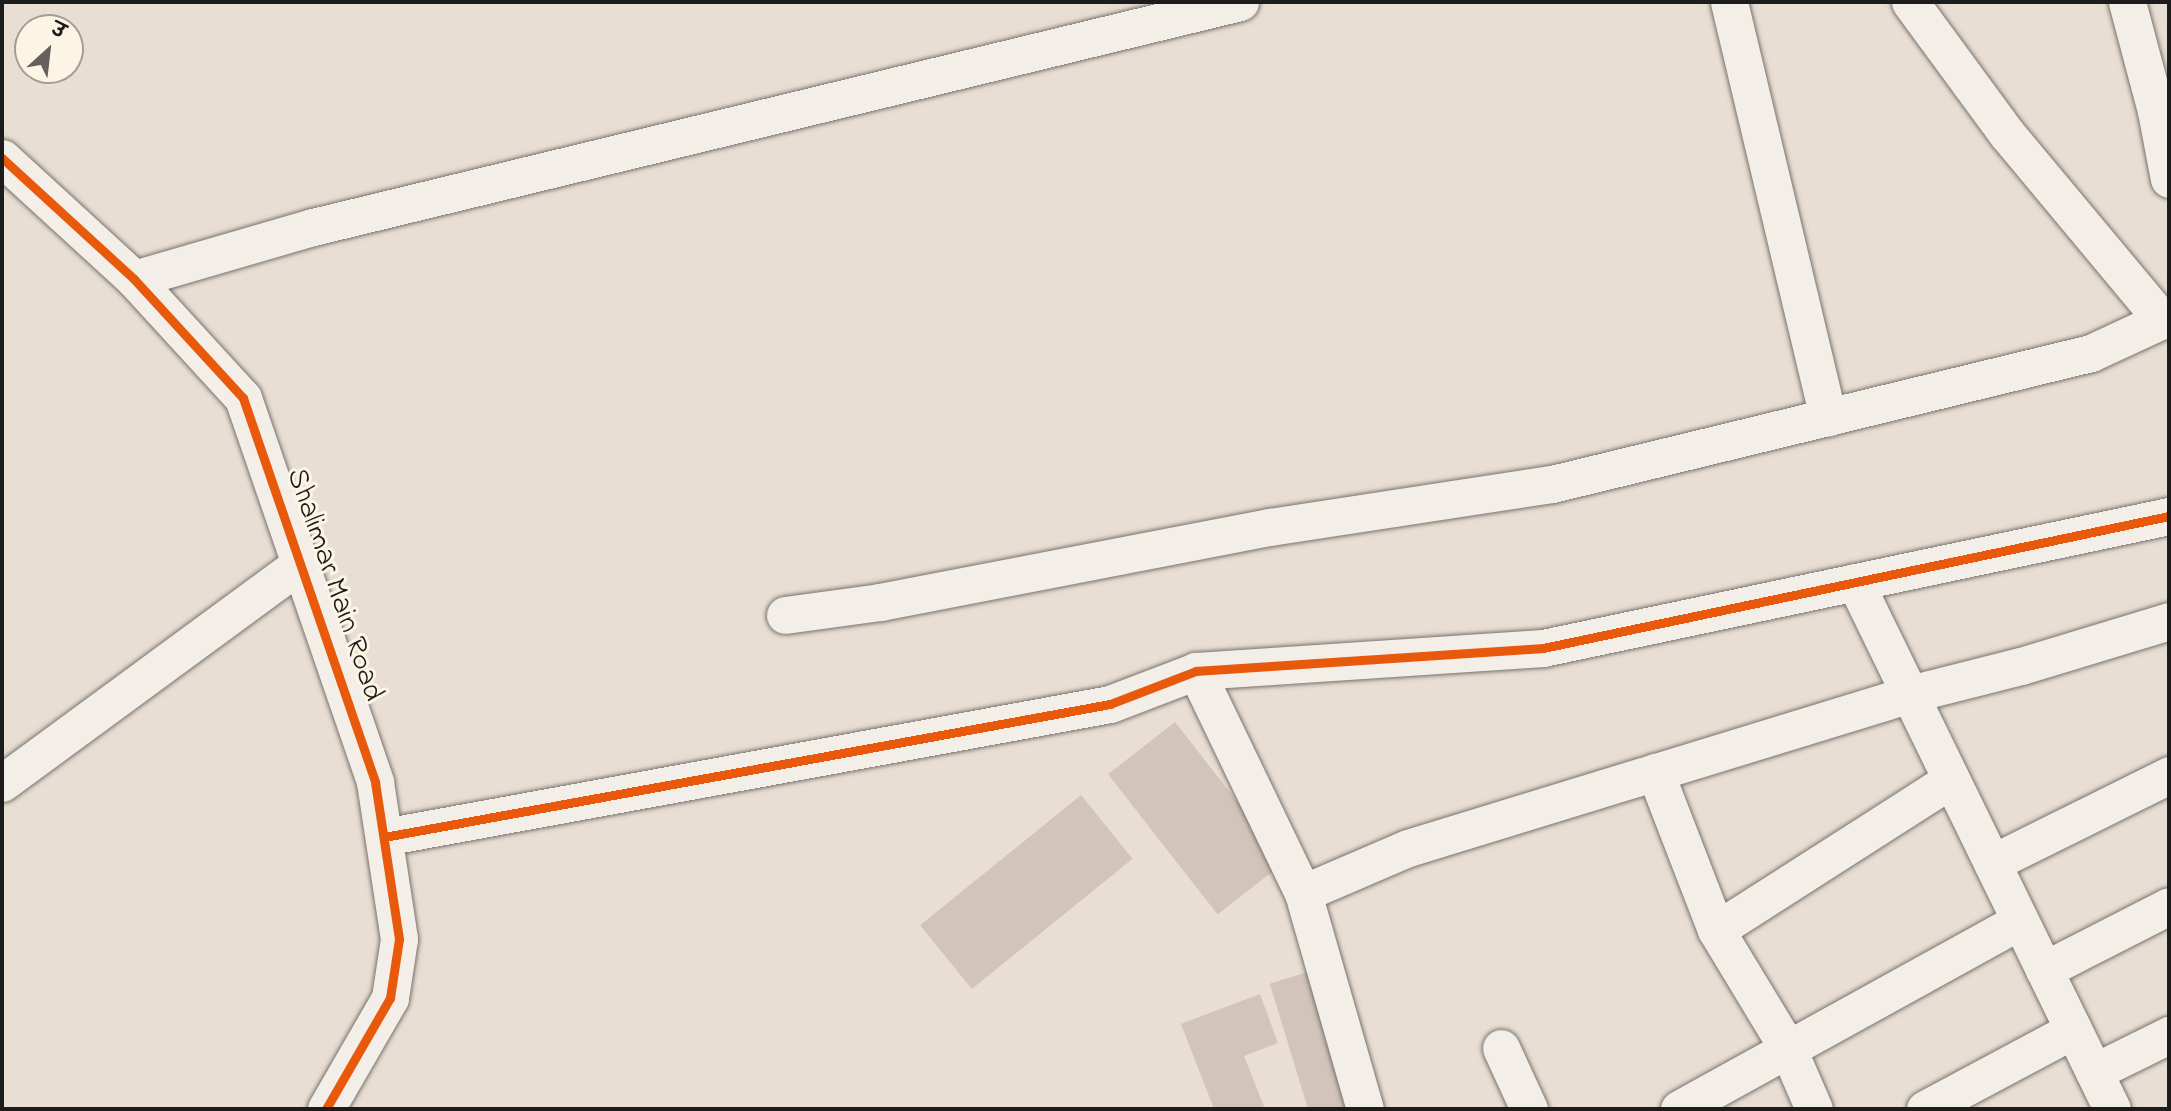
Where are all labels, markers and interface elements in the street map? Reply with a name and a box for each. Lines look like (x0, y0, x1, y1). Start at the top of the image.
north arrow (14, 14, 84, 84)
text: उ (46, 17, 70, 47)
street label: Shalimar Main Road (277, 464, 391, 706)

